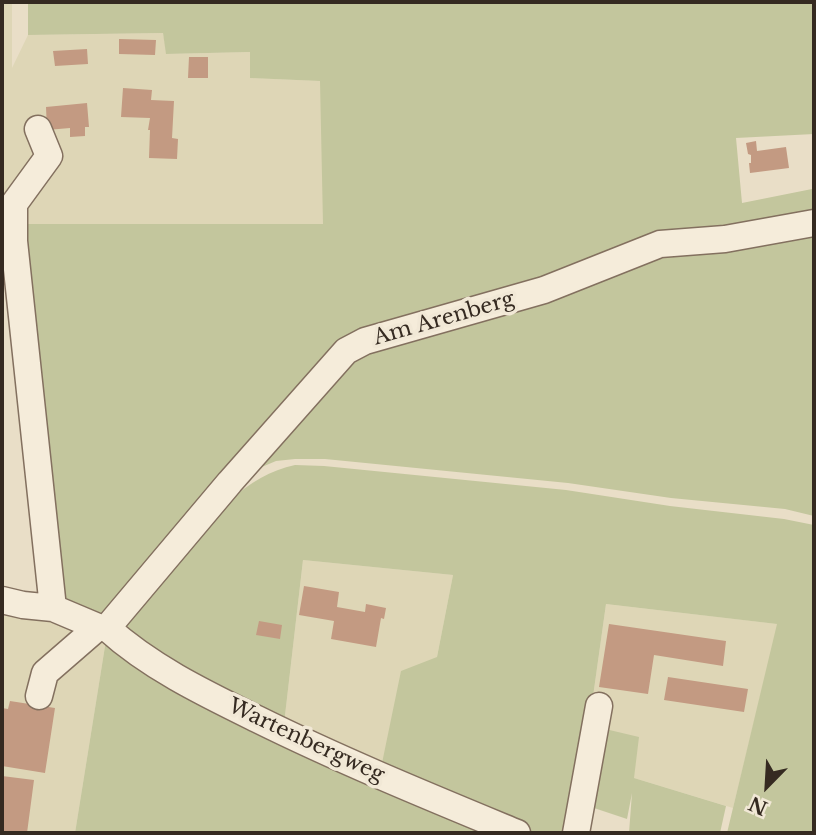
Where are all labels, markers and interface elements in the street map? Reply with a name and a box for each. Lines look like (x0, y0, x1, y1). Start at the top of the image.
street label: Am Arenberg (371, 287, 517, 351)
street label: Wartenbergweg (224, 694, 388, 788)
north arrow (732, 751, 802, 821)
text: N (745, 792, 771, 820)

